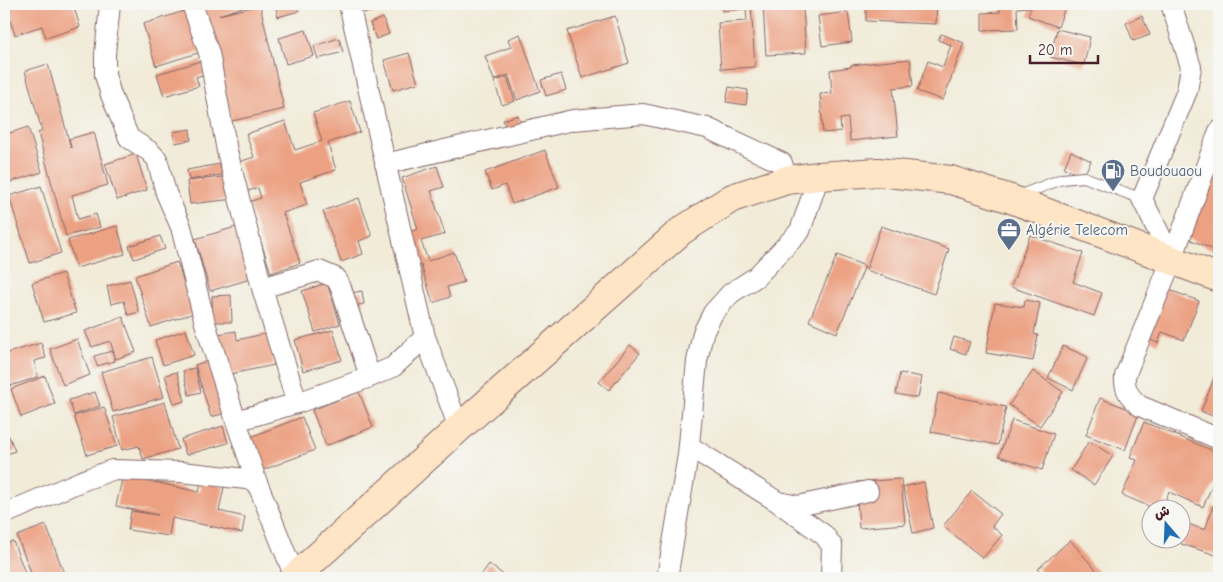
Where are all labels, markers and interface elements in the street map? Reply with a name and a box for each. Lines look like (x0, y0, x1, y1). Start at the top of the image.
scale bar (1030, 32, 1098, 64)
text: 20 m (1038, 41, 1072, 59)
fuel station icon: Boudouaou (1100, 158, 1126, 192)
place label: Boudouaou (1130, 162, 1202, 180)
office icon: Algérie Telecom (996, 217, 1022, 251)
place label: Algérie Telecom (1026, 221, 1128, 239)
north arrow (1140, 500, 1190, 550)
text: ش (1152, 502, 1172, 523)

